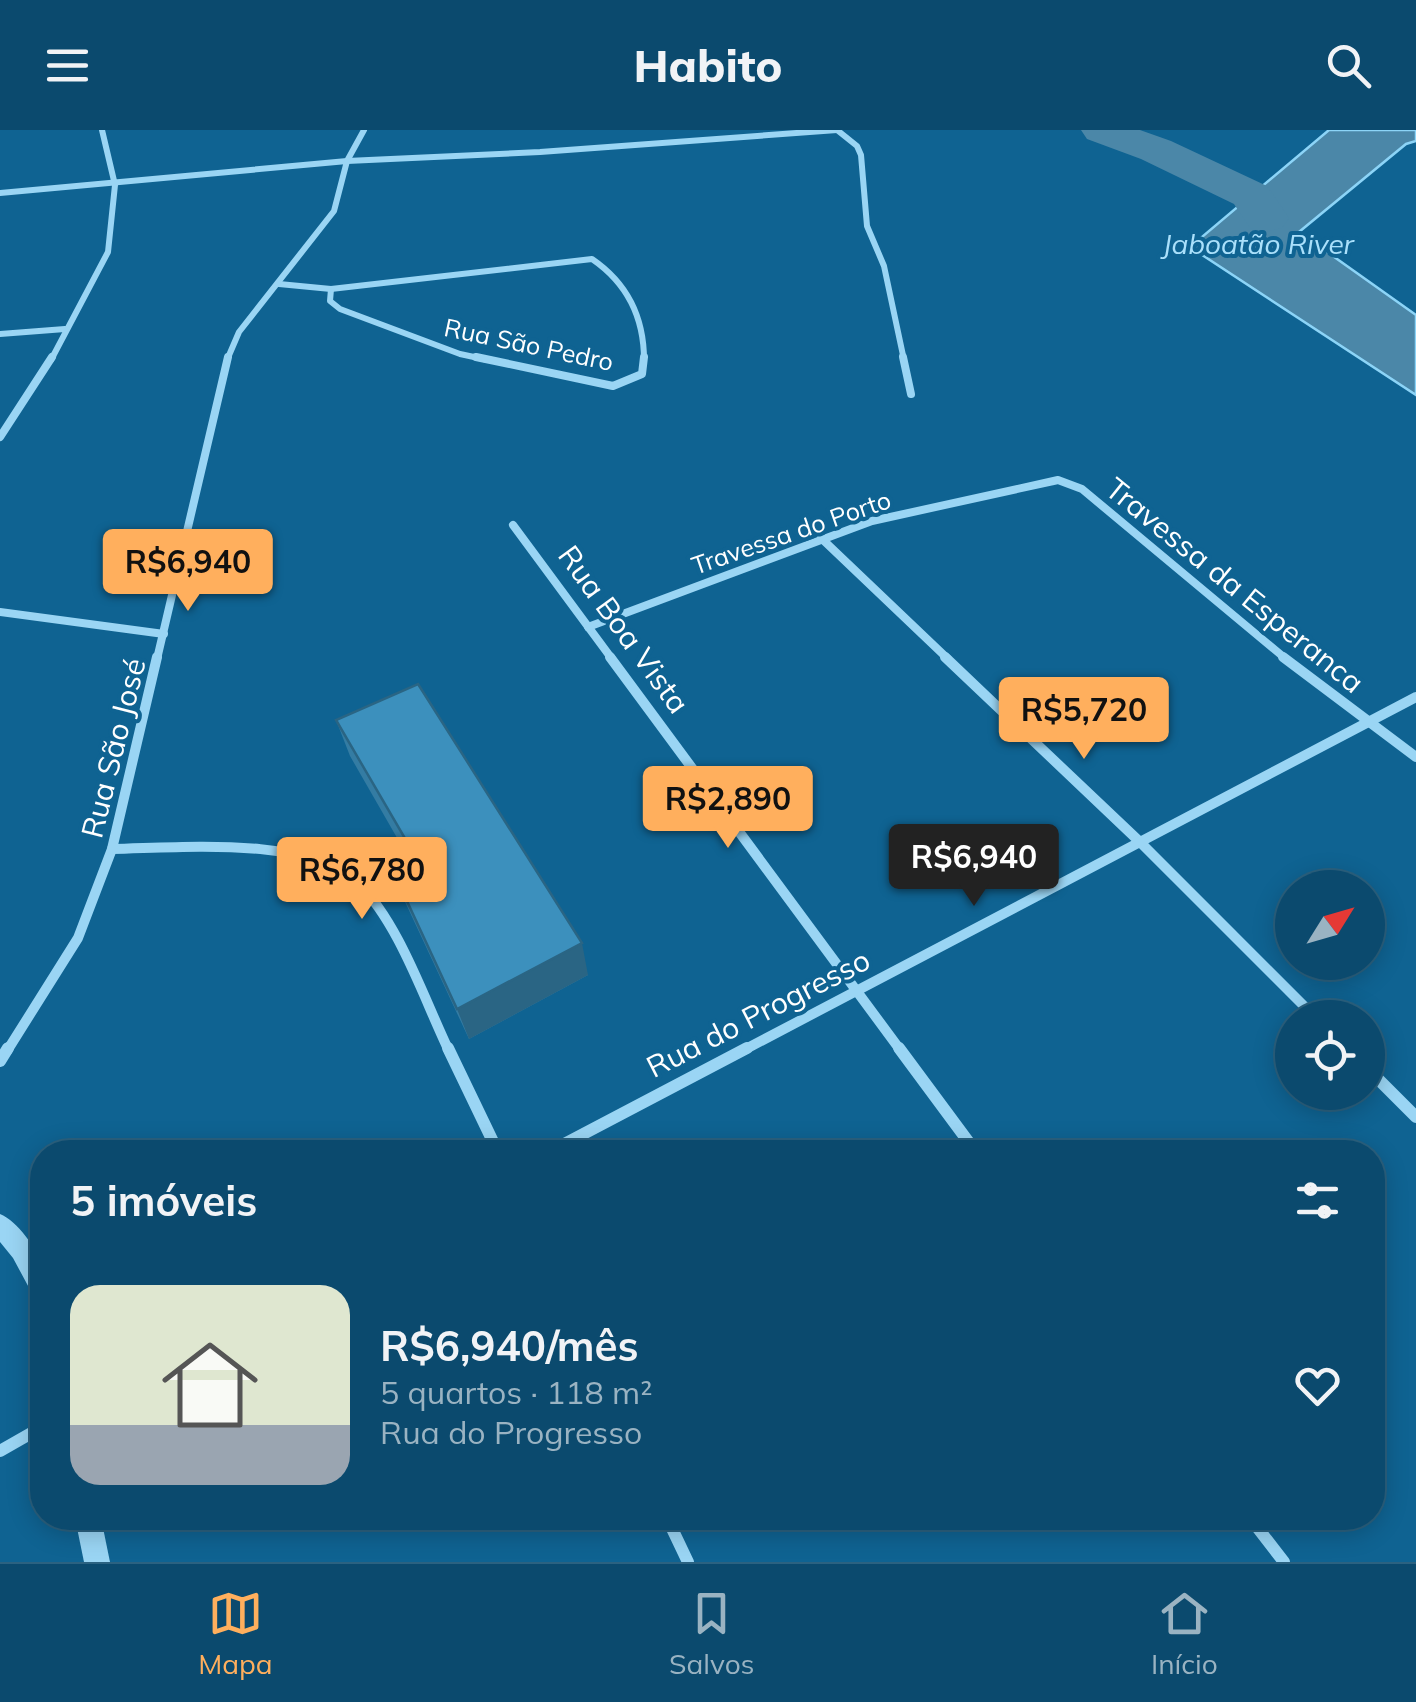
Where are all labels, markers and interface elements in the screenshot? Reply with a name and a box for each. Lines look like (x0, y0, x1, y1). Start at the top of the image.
text: Habito (633, 37, 783, 93)
icon: menu (40, 38, 95, 93)
icon: search (1321, 38, 1376, 93)
water label: Jaboatão River (1160, 226, 1356, 261)
street label: Rua São Pedro (442, 311, 616, 377)
street label: Travessa da Esperanca (1098, 469, 1372, 701)
street label: Travessa do Porto (687, 483, 895, 581)
pin: R$6,940 (96, 529, 280, 614)
street label: Rua Boa Vista (550, 538, 698, 720)
text: R$6,940 (125, 541, 251, 581)
street label: Rua São José (72, 654, 154, 842)
pin: R$5,720 (992, 677, 1176, 762)
text: R$5,720 (1021, 689, 1147, 729)
pin: R$2,890 (636, 766, 820, 851)
text: R$2,890 (665, 778, 791, 818)
pin: R$6,940 (882, 824, 1066, 909)
text: R$6,940 (911, 836, 1037, 876)
pin: R$6,780 (270, 837, 454, 922)
text: R$6,780 (299, 849, 425, 889)
north arrow (1275, 870, 1385, 980)
map controls (1275, 870, 1385, 1110)
street label: Rua do Progresso (640, 940, 876, 1086)
button: locate (1275, 1000, 1385, 1110)
icon: filters (1290, 1173, 1345, 1228)
text: 5 imóveis (70, 1174, 257, 1227)
text: R$6,940/mês (380, 1319, 638, 1372)
icon: home (150, 1325, 270, 1445)
icon: heart (1290, 1358, 1345, 1413)
text: 5 quartos · 118 m² (380, 1372, 652, 1412)
text: Rua do Progresso (380, 1412, 642, 1452)
tab: Mapa (198, 1586, 273, 1681)
tab: Salvos (669, 1586, 755, 1681)
tab: Início (1151, 1586, 1218, 1681)

